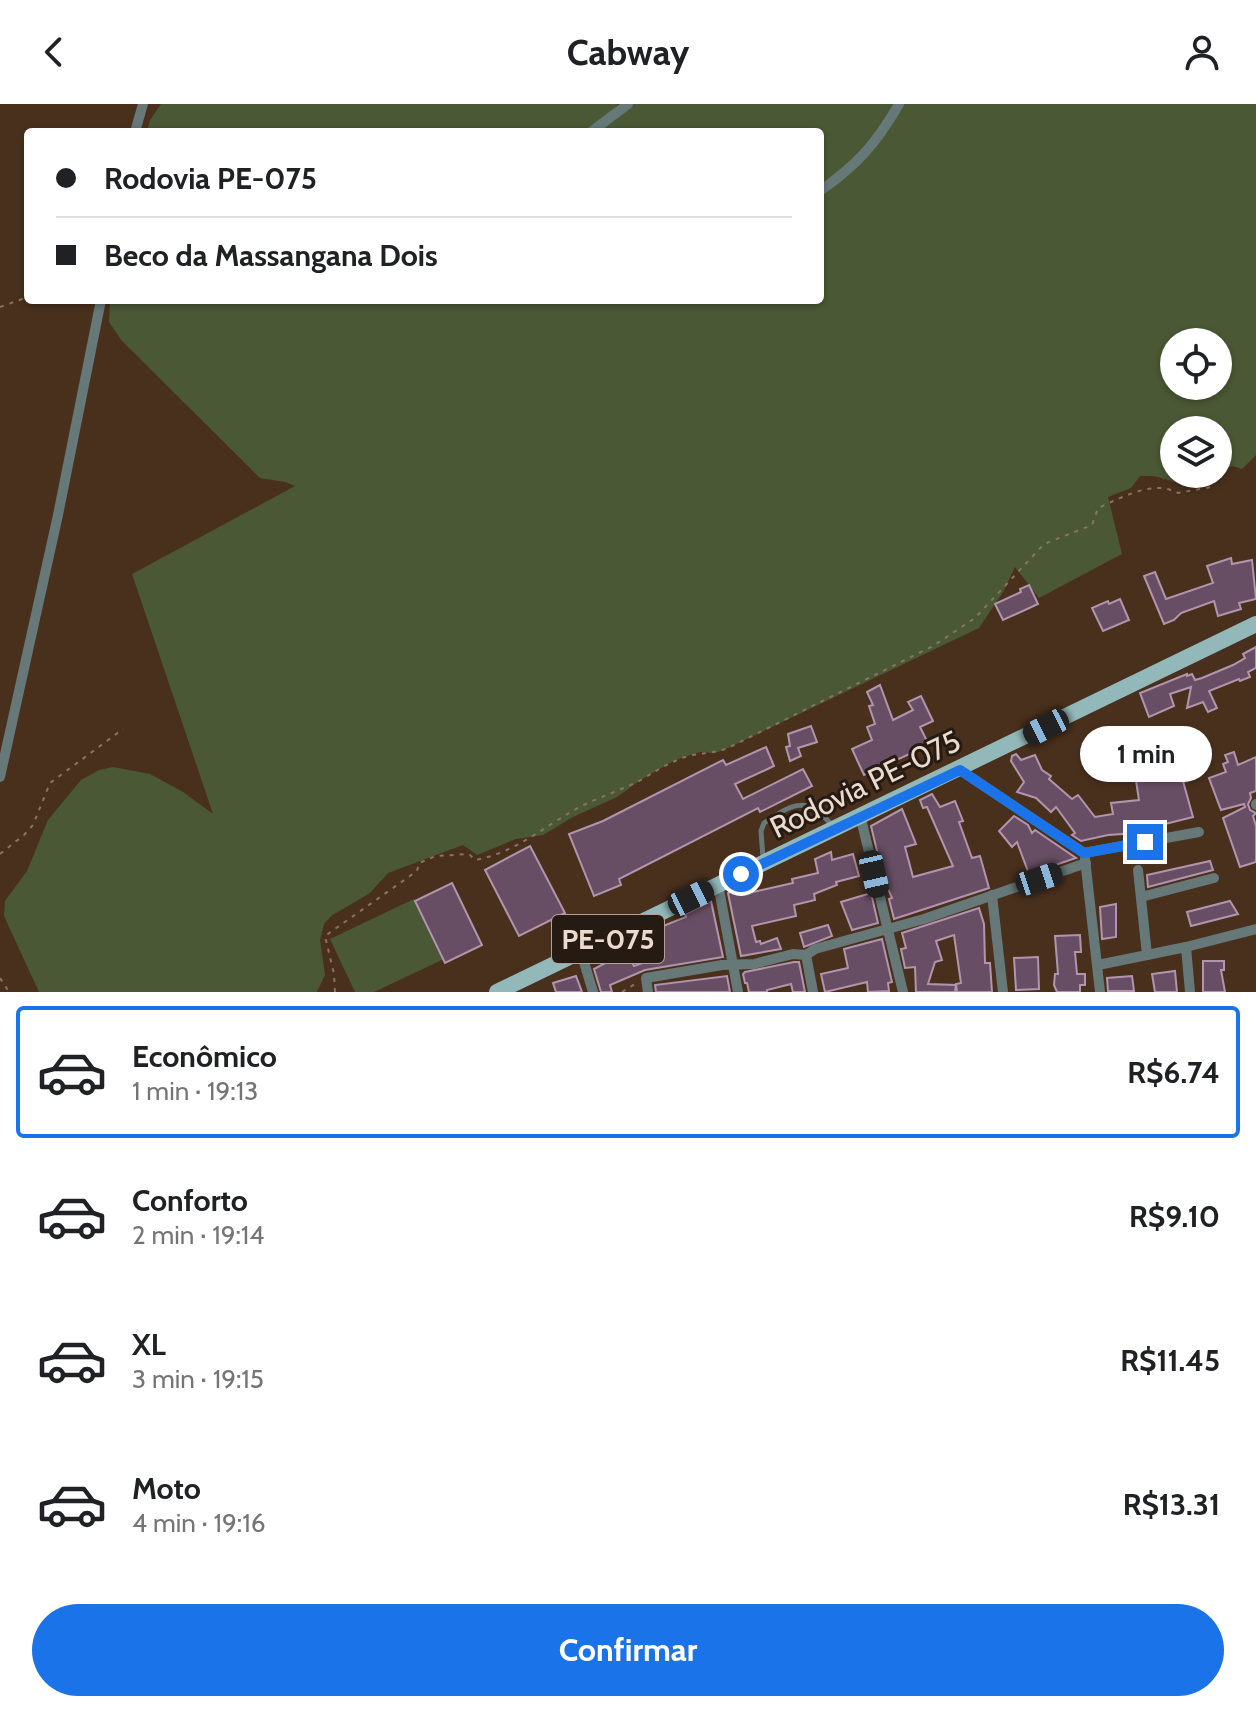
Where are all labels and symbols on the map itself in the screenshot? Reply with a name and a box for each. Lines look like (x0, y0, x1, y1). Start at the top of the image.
car (1019, 705, 1073, 749)
street label: Rodovia PE-075 (764, 722, 966, 846)
callout: 1 min (1079, 726, 1211, 782)
route end (1127, 824, 1163, 860)
car (857, 848, 891, 900)
route start (723, 856, 759, 892)
car (1012, 860, 1066, 898)
car (664, 877, 718, 919)
road number: PE-075 (552, 915, 664, 963)

